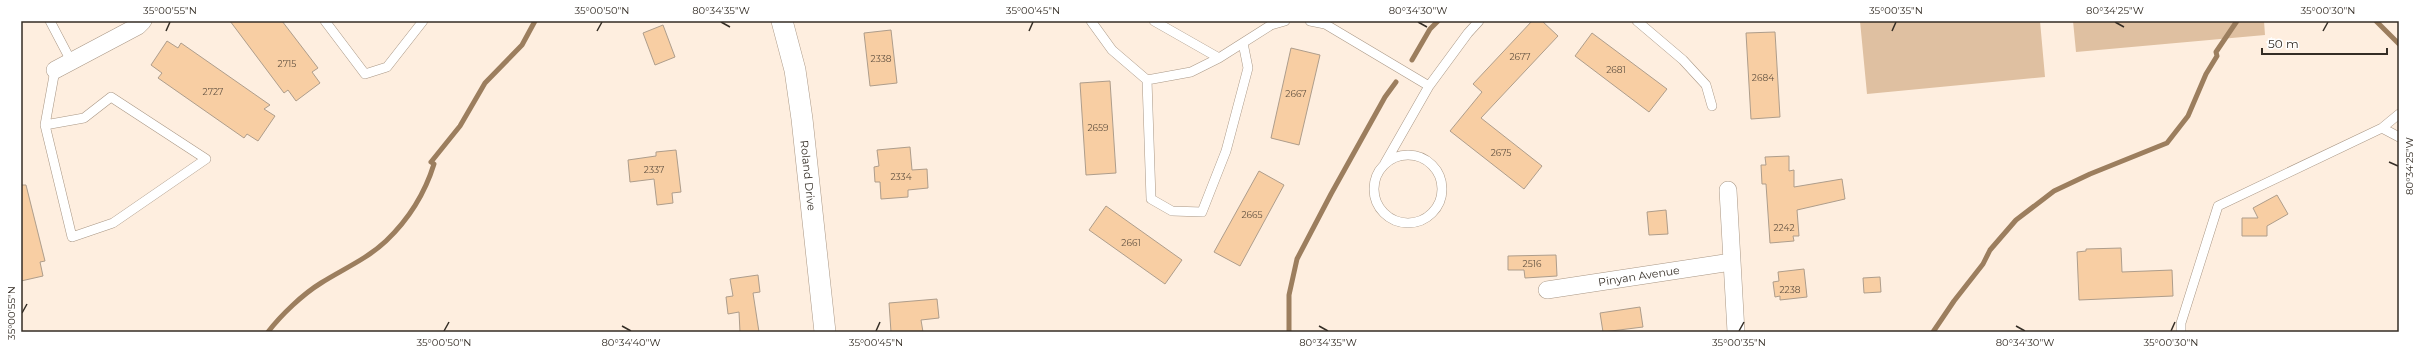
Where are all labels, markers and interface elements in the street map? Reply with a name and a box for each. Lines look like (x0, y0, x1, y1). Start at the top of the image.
text: 35°00'55"N (143, 4, 197, 17)
text: 35°00'50"N (575, 4, 629, 17)
text: 80°34'35"W (692, 4, 750, 17)
text: 35°00'45"N (1006, 4, 1060, 17)
text: 80°34'30"W (1389, 4, 1447, 17)
text: 35°00'35"N (1869, 4, 1923, 17)
text: 80°34'25"W (2086, 4, 2144, 17)
text: 35°00'30"N (2301, 4, 2355, 17)
scale bar (2262, 30, 2387, 56)
text: 50 m (2268, 36, 2299, 51)
house number: 2677 (1509, 51, 1531, 62)
house number: 2338 (871, 53, 892, 64)
house number: 2715 (278, 58, 296, 69)
house number: 2681 (1606, 64, 1626, 75)
house number: 2684 (1752, 72, 1774, 83)
house number: 2727 (203, 86, 223, 97)
house number: 2667 (1285, 88, 1307, 99)
house number: 2659 (1087, 122, 1109, 133)
text: 80°34'25"W (2403, 137, 2416, 195)
street label: Roland Drive (797, 139, 819, 212)
house number: 2675 (1491, 147, 1511, 158)
house number: 2337 (644, 164, 664, 175)
house number: 2334 (890, 171, 912, 182)
house number: 2665 (1241, 209, 1263, 220)
house number: 2242 (1773, 222, 1795, 233)
house number: 2661 (1121, 237, 1141, 248)
house number: 2516 (1523, 258, 1542, 269)
street label: Pinyan Avenue (1597, 263, 1681, 289)
house number: 2238 (1779, 284, 1801, 295)
text: 35°00'55"N (5, 286, 18, 340)
text: 35°00'50"N (417, 336, 471, 349)
text: 80°34'40"W (601, 336, 661, 349)
text: 35°00'45"N (849, 336, 903, 349)
text: 80°34'35"W (1299, 336, 1357, 349)
text: 35°00'35"N (1712, 336, 1766, 349)
text: 80°34'30"W (1996, 336, 2054, 349)
text: 35°00'30"N (2144, 336, 2198, 349)

